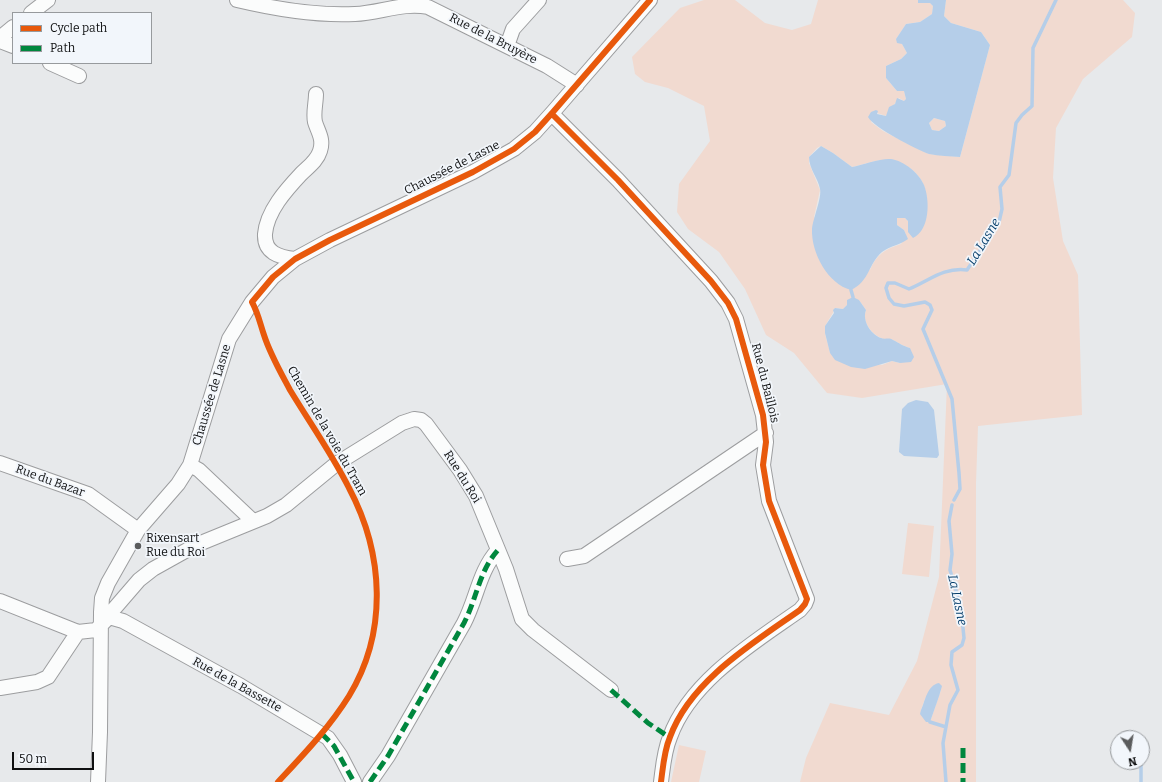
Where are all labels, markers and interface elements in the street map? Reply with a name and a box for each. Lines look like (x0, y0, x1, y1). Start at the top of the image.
street label: Rue de la Bruyère (447, 11, 539, 67)
legend (12, 12, 152, 64)
text: Cycle path (50, 21, 107, 35)
text: Path (50, 41, 75, 55)
street label: Chaussée de Lasne (402, 138, 502, 198)
water label: La Lasne (964, 216, 1004, 268)
street label: Rue du Baillois (748, 342, 782, 424)
street label: Chaussée de Lasne (190, 343, 234, 447)
street label: Chemin de la voie du Tram (284, 364, 370, 498)
street label: Rue du Roi (440, 448, 484, 506)
street label: Rue du Bazar (13, 462, 87, 500)
place label: Rixensart Rue du Roi (146, 532, 205, 560)
marker: Rixensart Rue du Roi (133, 541, 143, 551)
water label: La Lasne (944, 573, 970, 627)
street label: Rue de la Bassette (190, 655, 284, 715)
north arrow (1110, 730, 1150, 770)
scale bar (14, 744, 96, 770)
text: 50 m (19, 752, 47, 766)
text: N (1127, 754, 1138, 768)

